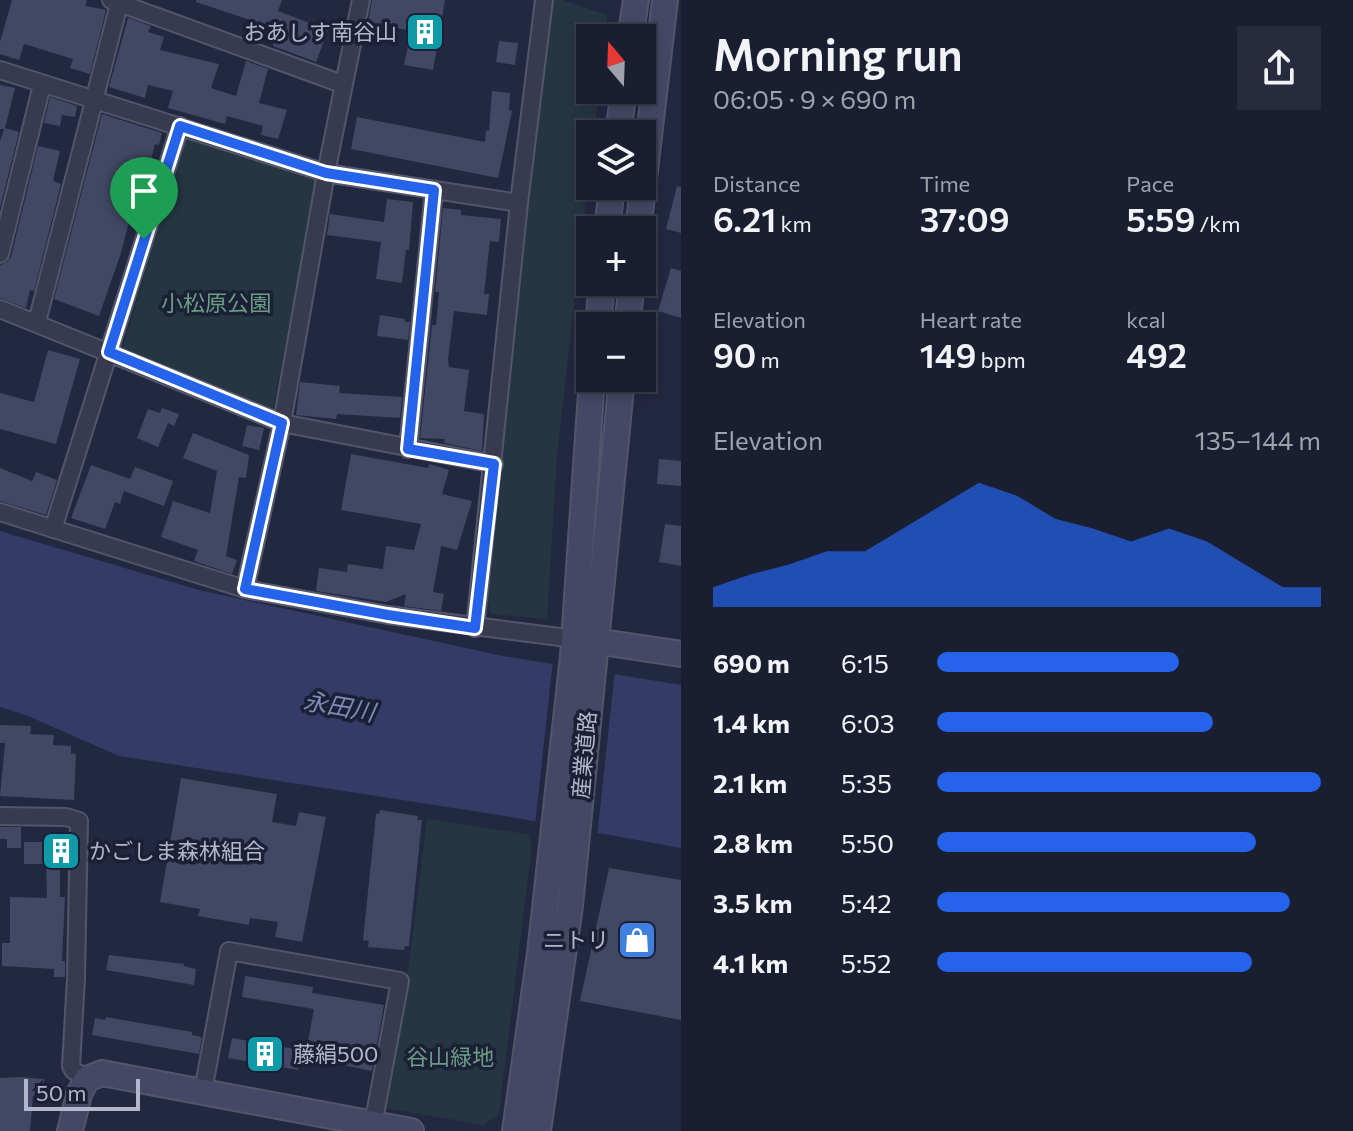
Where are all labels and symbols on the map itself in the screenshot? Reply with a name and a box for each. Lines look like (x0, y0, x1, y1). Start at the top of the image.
building icon: おあしす南谷山 (404, 11, 446, 53)
place label: おあしす南谷山 (243, 18, 397, 45)
north arrow (576, 24, 656, 104)
pin (110, 157, 178, 239)
park label: 小松原公園 (161, 289, 271, 316)
water label: 永田川 (301, 685, 380, 727)
street label: 産業道路 (566, 710, 601, 800)
building icon: かごしま森林組合 (40, 830, 82, 872)
place label: かごしま森林組合 (89, 837, 265, 864)
shop icon: ニトリ (616, 919, 658, 961)
place label: ニトリ (543, 926, 609, 953)
building icon: 藤絹500 (244, 1033, 286, 1075)
place label: 藤絹500 (293, 1040, 378, 1067)
park label: 谷山緑地 (406, 1043, 494, 1070)
scale bar (24, 1075, 140, 1111)

